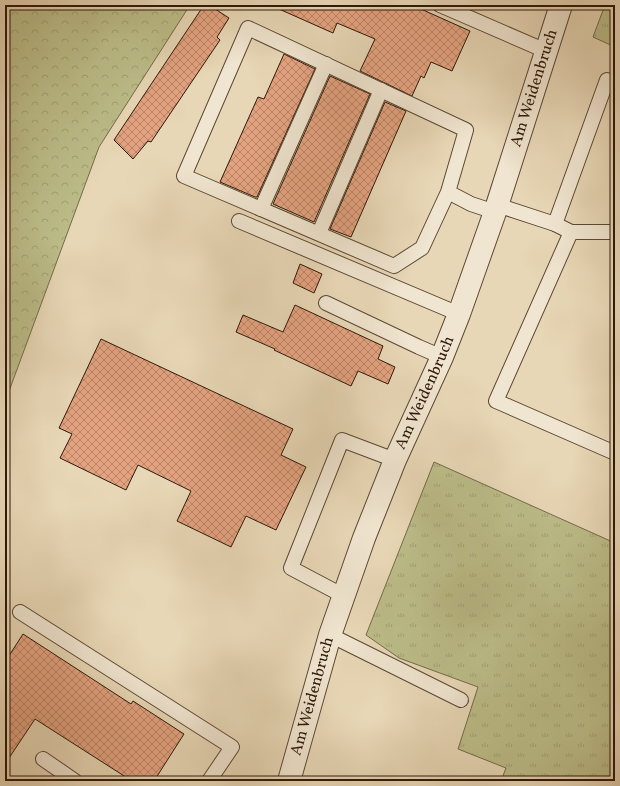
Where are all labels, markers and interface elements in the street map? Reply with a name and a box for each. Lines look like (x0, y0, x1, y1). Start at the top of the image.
street label: Am Weidenbruch (505, 26, 564, 150)
street label: Am Weidenbruch (390, 333, 460, 453)
street label: Am Weidenbruch (286, 634, 340, 758)

